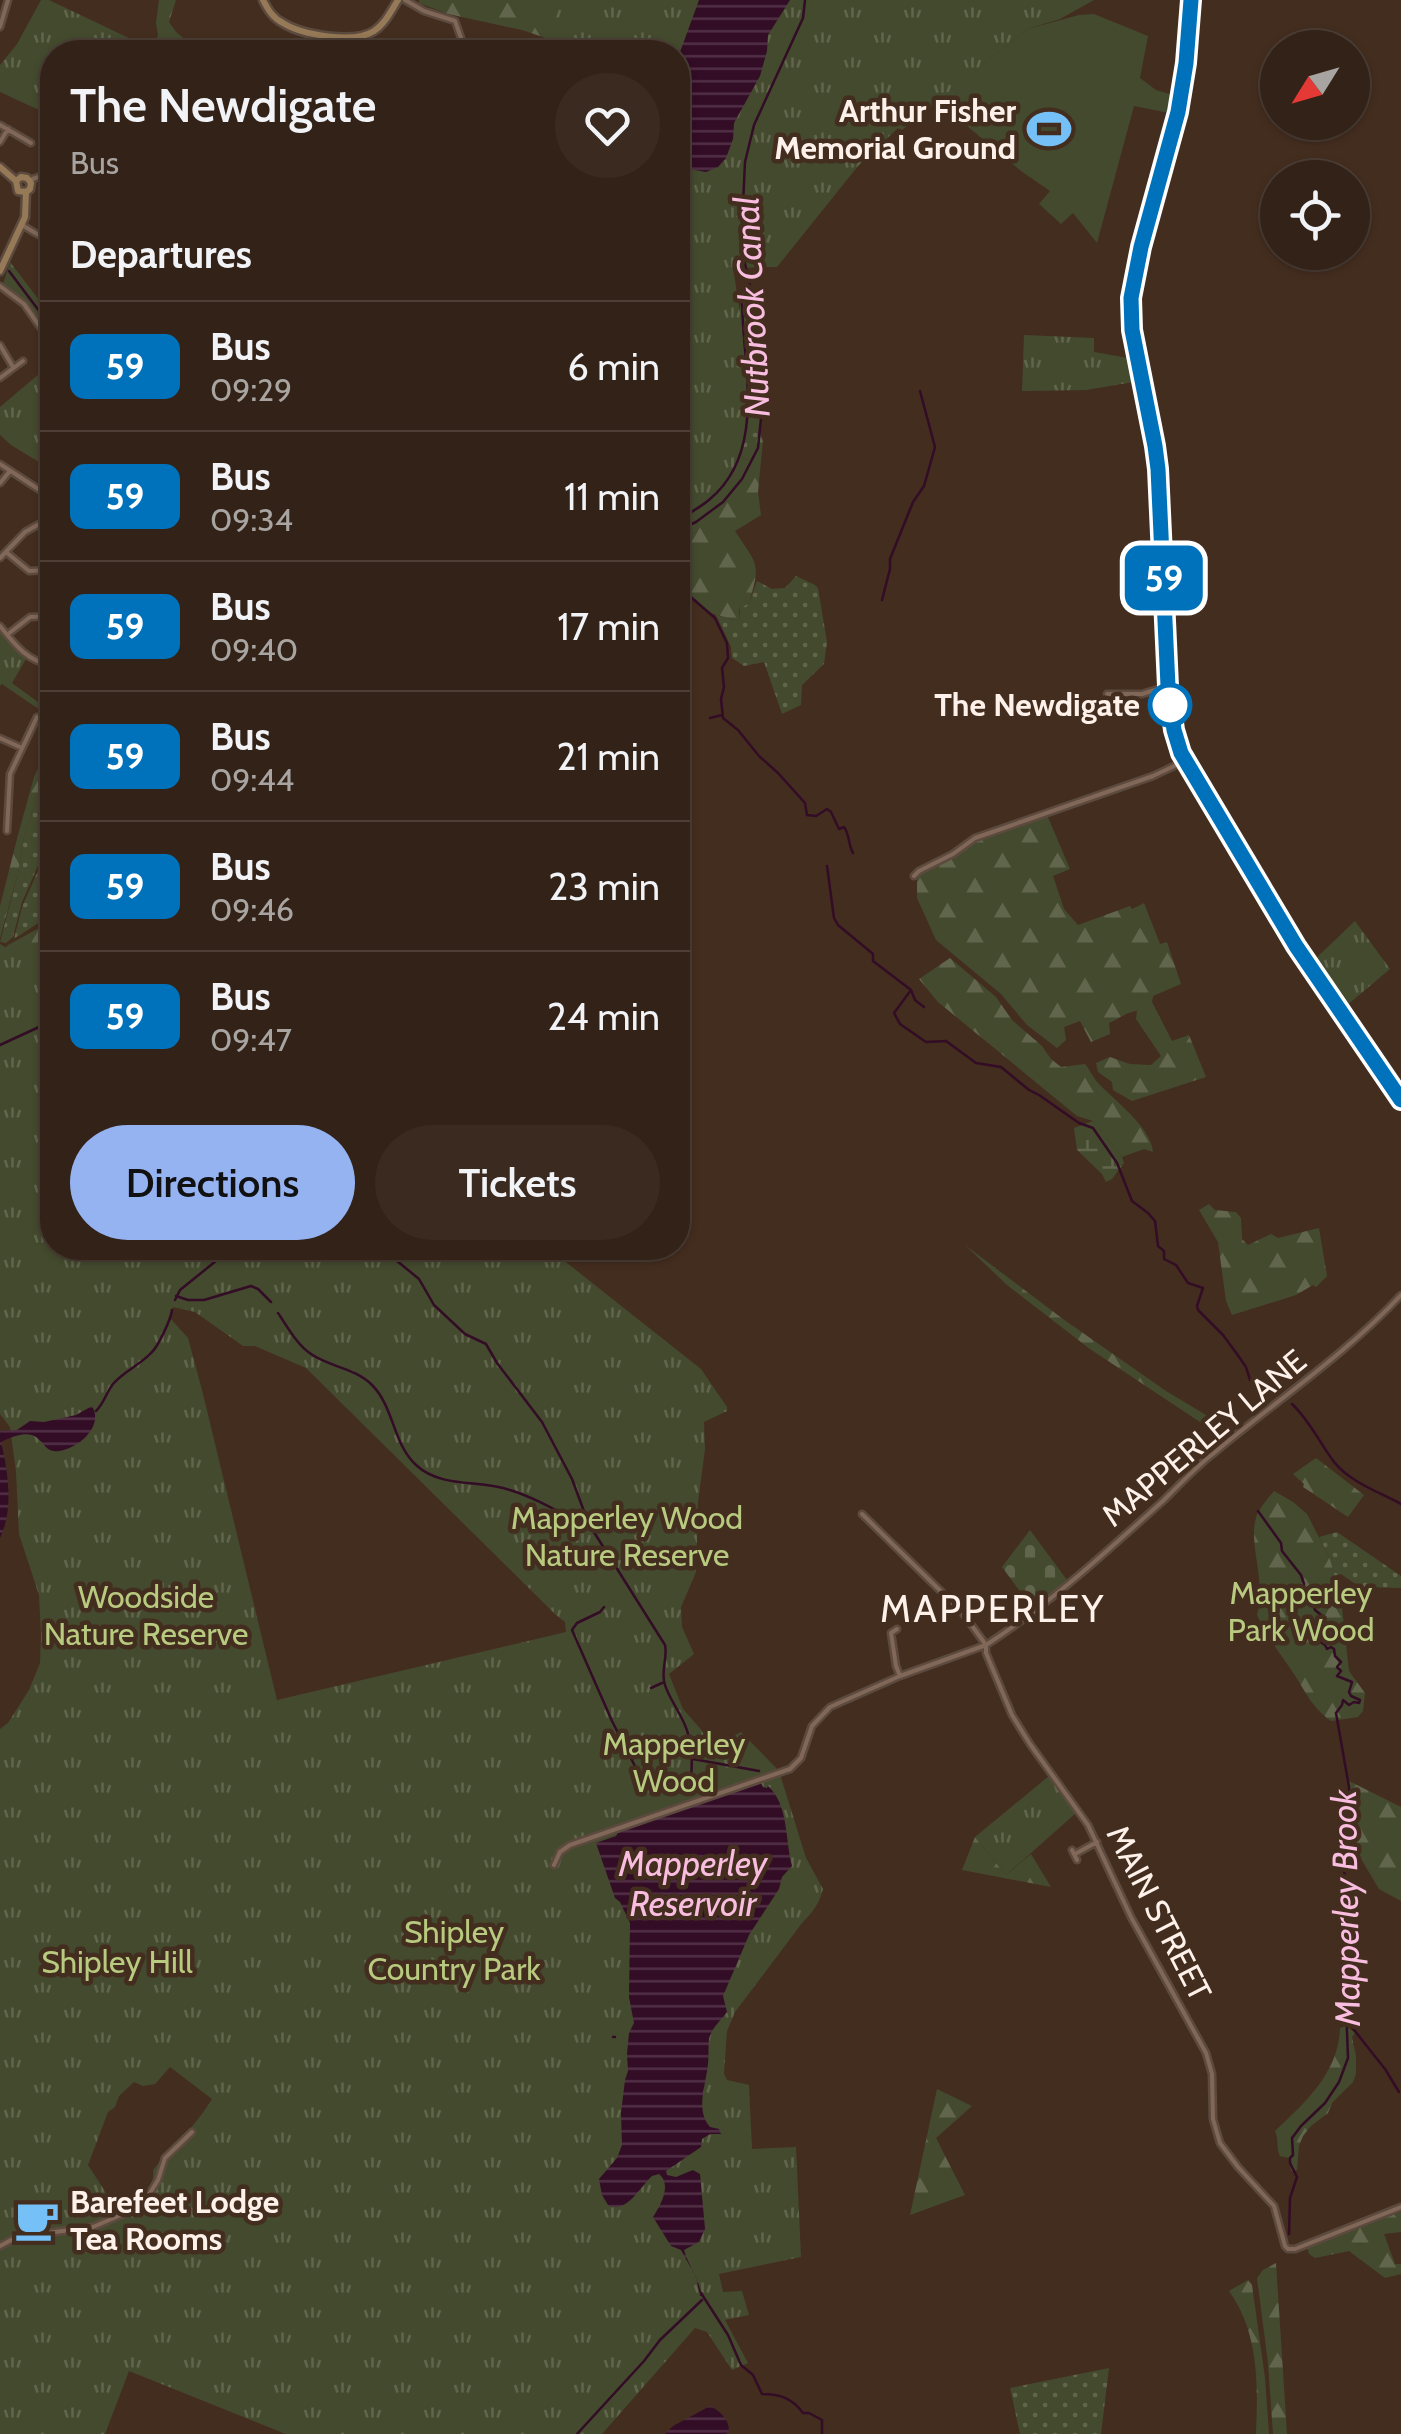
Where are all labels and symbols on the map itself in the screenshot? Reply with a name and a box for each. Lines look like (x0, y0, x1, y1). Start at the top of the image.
north arrow (1260, 30, 1370, 140)
place label: Arthur Fisher Memorial Ground (774, 91, 1016, 167)
sports icon: Arthur Fisher Memorial Ground (1025, 105, 1073, 153)
water label: Nutbrook Canal (724, 195, 779, 418)
line badge: 59 (1119, 546, 1209, 610)
marker: The Newdigate (1149, 684, 1191, 726)
place label: The Newdigate (934, 685, 1140, 724)
street label: MAPPERLEY LANE (1094, 1341, 1314, 1534)
park label: Mapperley Wood Nature Reserve (511, 1498, 743, 1574)
park label: Mapperley Park Wood (1228, 1573, 1374, 1649)
park label: Woodside Nature Reserve (44, 1577, 248, 1653)
district label: MAPPERLEY (880, 1585, 1106, 1632)
park label: Mapperley Wood (602, 1724, 746, 1800)
water label: Mapperley Brook (1322, 1788, 1369, 2028)
street label: MAIN STREET (1099, 1819, 1220, 2007)
water label: Mapperley Reservoir (618, 1842, 769, 1925)
park label: Shipley Country Park (367, 1912, 541, 1988)
park label: Shipley Hill (41, 1942, 193, 1981)
place label: Barefeet Lodge Tea Rooms (70, 2182, 279, 2258)
cafe icon: Barefeet Lodge Tea Rooms (13, 2196, 61, 2244)

